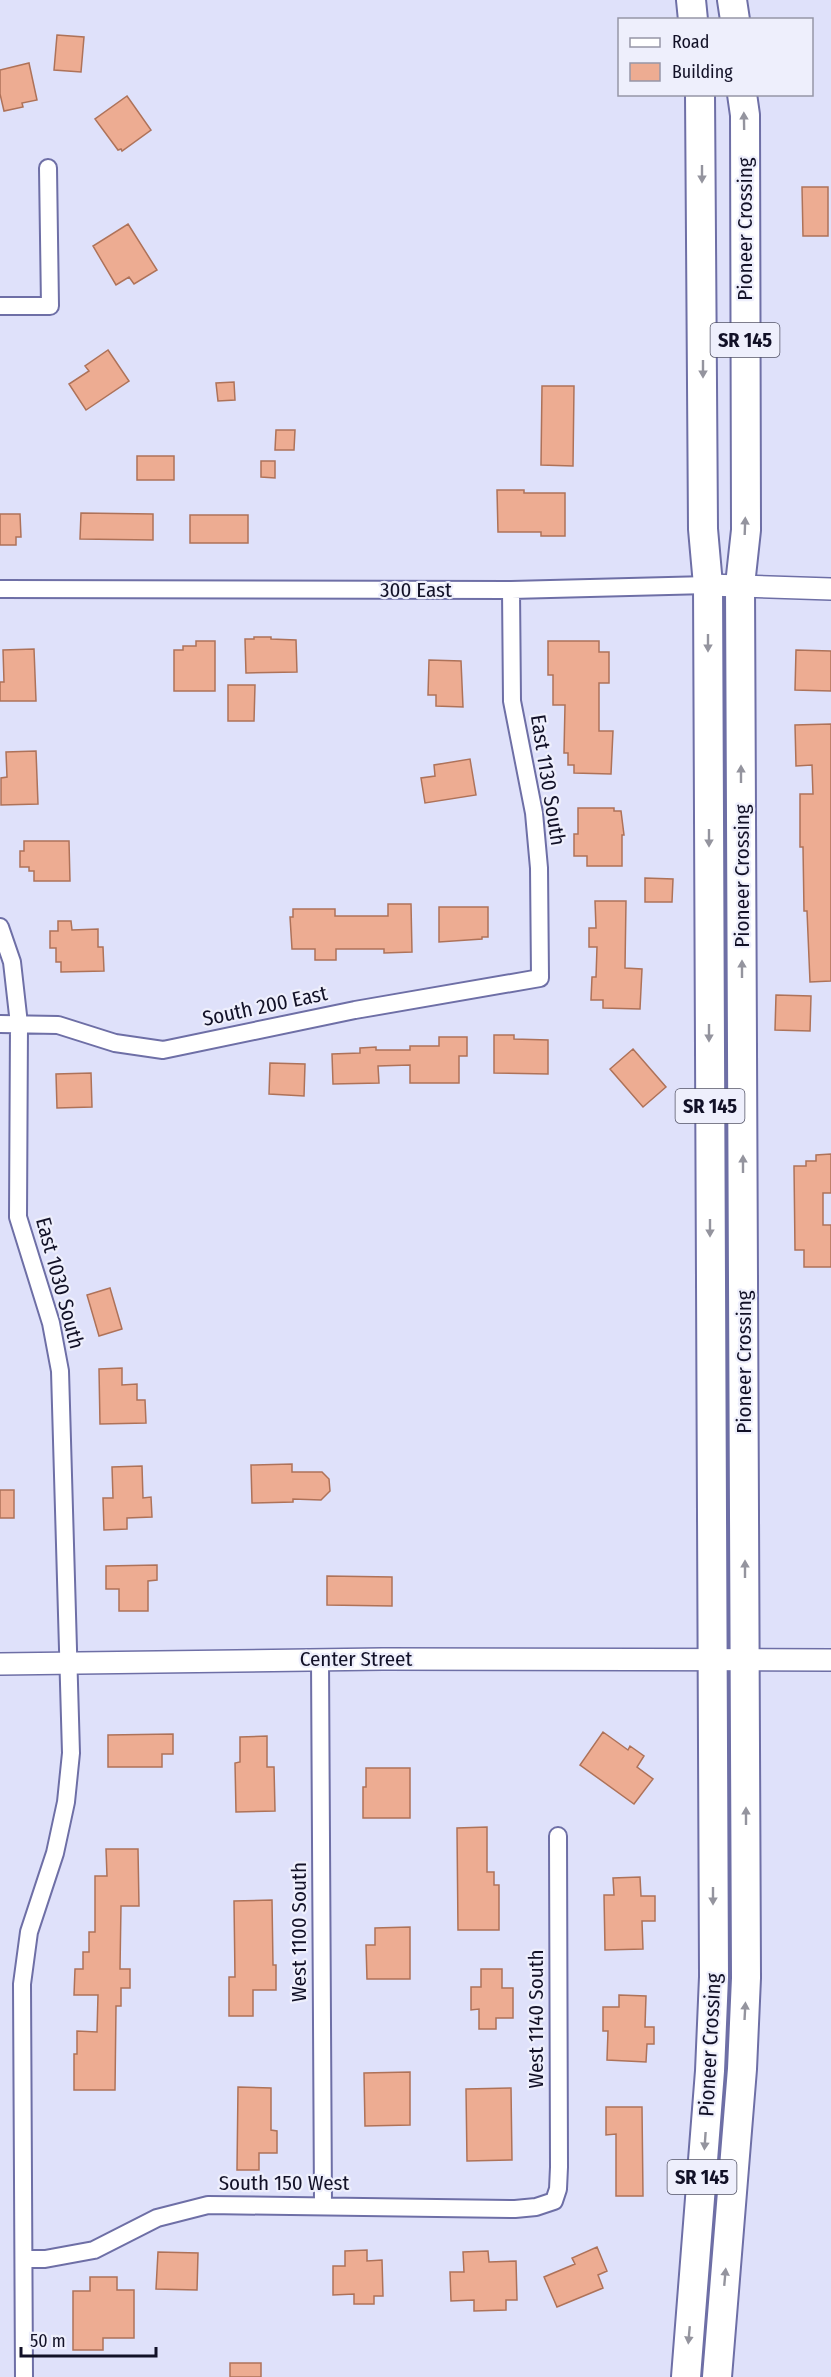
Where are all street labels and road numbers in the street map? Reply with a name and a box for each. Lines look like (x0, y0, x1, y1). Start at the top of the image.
street label: Pioneer Crossing (732, 157, 758, 301)
road number: SR 145 (710, 323, 780, 357)
street label: 300 East (380, 577, 452, 603)
street label: East 1130 South (525, 713, 571, 847)
street label: Pioneer Crossing (729, 804, 755, 948)
street label: South 200 East (200, 980, 330, 1032)
road number: SR 145 (676, 1089, 744, 1123)
street label: East 1030 South (30, 1214, 90, 1352)
street label: Pioneer Crossing (731, 1290, 757, 1434)
street label: Center Street (300, 1646, 412, 1672)
street label: West 1100 South (286, 1862, 312, 2002)
street label: West 1140 South (523, 1949, 549, 2089)
street label: Pioneer Crossing (693, 1973, 727, 2117)
road number: SR 145 (668, 2160, 736, 2194)
street label: South 150 West (219, 2170, 350, 2196)

